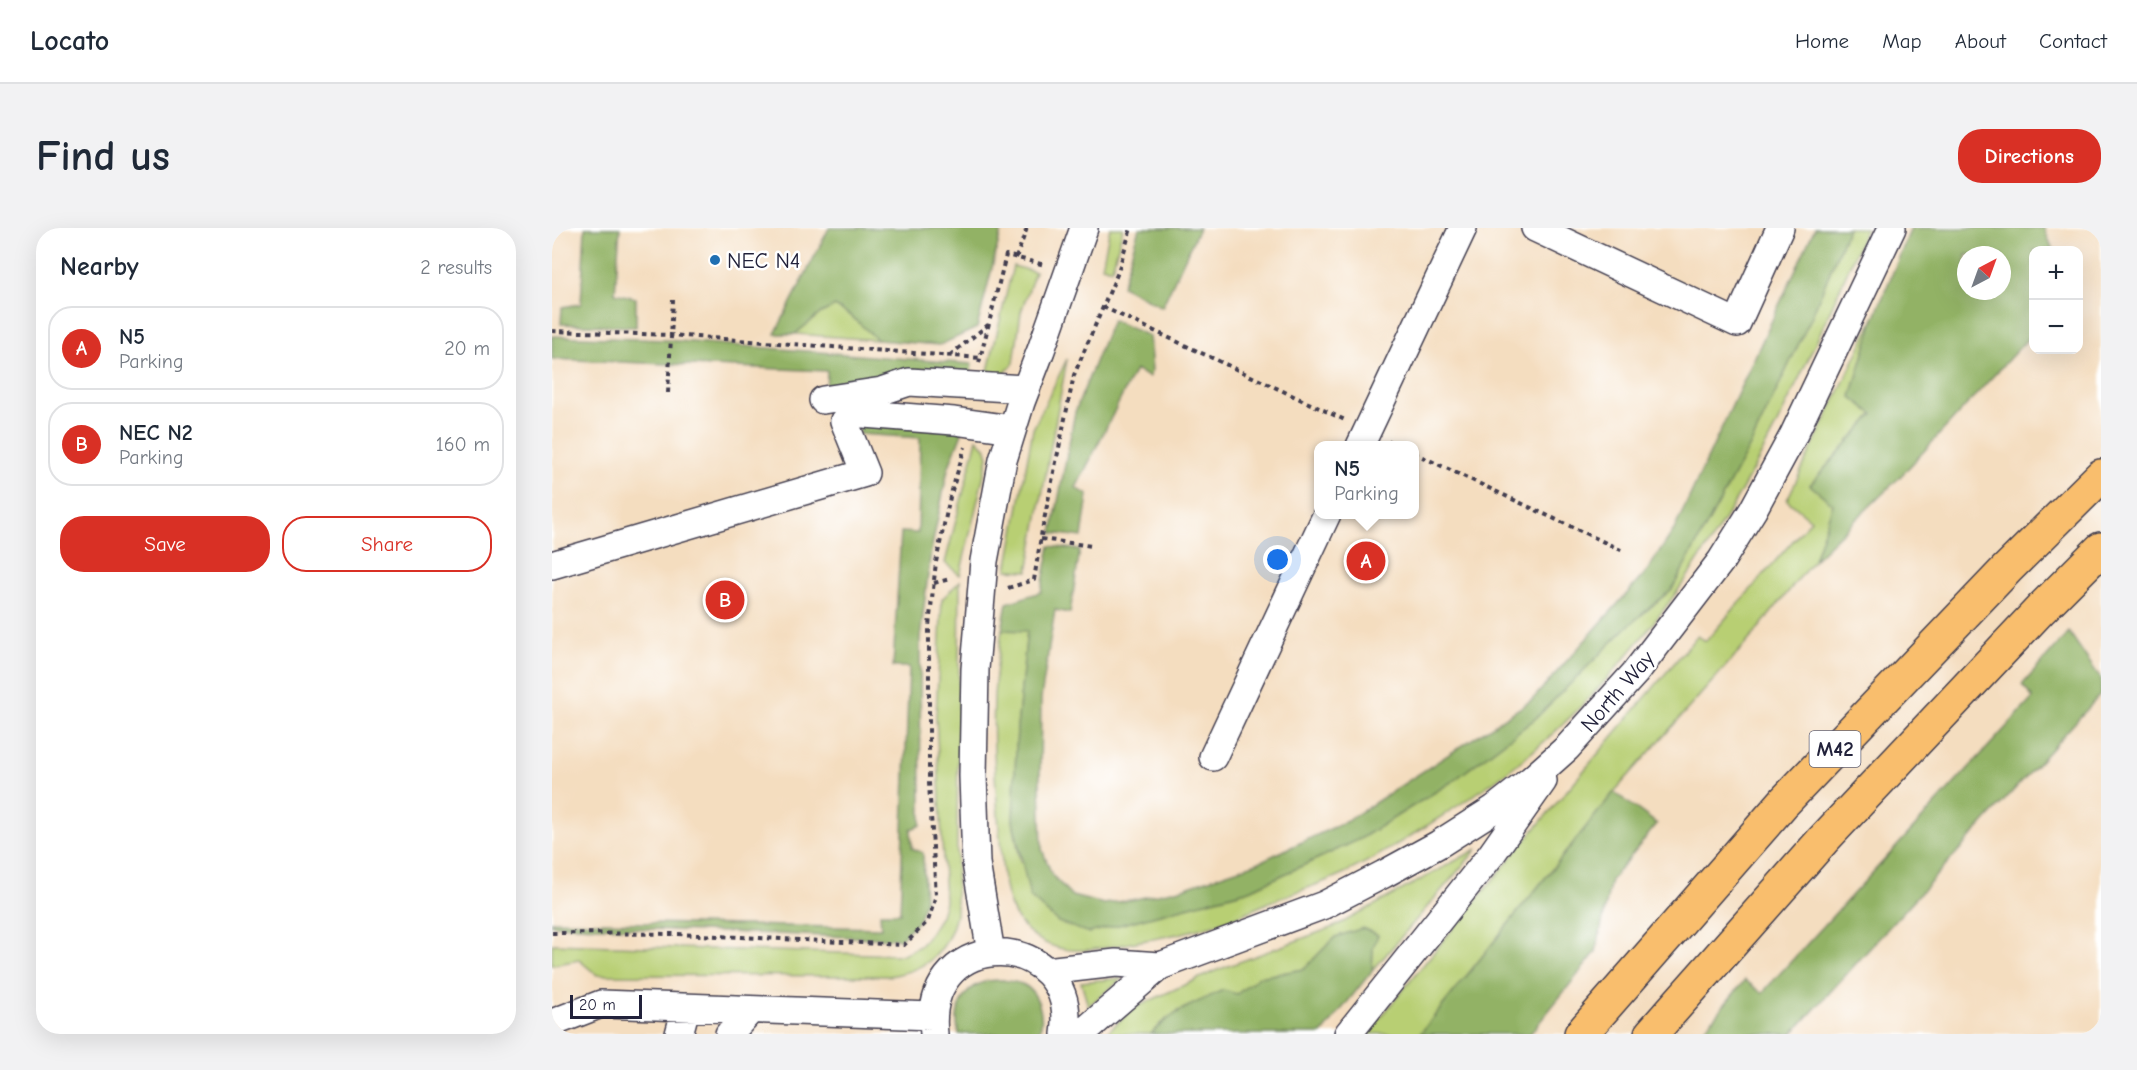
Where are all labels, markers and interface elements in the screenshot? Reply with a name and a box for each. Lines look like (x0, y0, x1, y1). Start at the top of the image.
text: Locato (30, 25, 109, 57)
text: Home (1795, 29, 1849, 53)
text: Map (1882, 29, 1922, 53)
text: About (1955, 29, 2006, 53)
text: Contact (2039, 29, 2107, 53)
button: Directions (1958, 129, 2101, 183)
text: Find us (36, 132, 170, 181)
north arrow (1957, 246, 2011, 300)
map controls (2029, 246, 2083, 354)
button: + (2029, 246, 2083, 300)
place label: NEC N4 (727, 248, 801, 274)
text: Nearby (60, 252, 139, 282)
marker: NEC N4 (708, 253, 722, 267)
text: 2 results (420, 256, 492, 279)
button: − (2029, 300, 2083, 354)
text: N5 (119, 324, 145, 350)
text: A (76, 337, 87, 360)
text: 20 m (444, 337, 490, 360)
text: Parking (119, 350, 184, 373)
text: NEC N2 (119, 420, 193, 446)
text: B (75, 433, 88, 456)
text: 160 m (436, 433, 490, 456)
popup (1314, 441, 1419, 519)
text: Parking (119, 446, 184, 469)
text: N5 (1334, 456, 1360, 482)
text: Parking (1334, 482, 1399, 505)
button: Save (60, 516, 270, 572)
button: Share (282, 516, 492, 572)
pin: A (1346, 538, 1386, 584)
your location (1263, 545, 1292, 574)
pin: B (706, 578, 744, 622)
street label: North Way (1575, 646, 1660, 738)
road number: M42 (1810, 731, 1860, 767)
scale bar (570, 992, 642, 1020)
text: 20 m (579, 996, 616, 1014)

